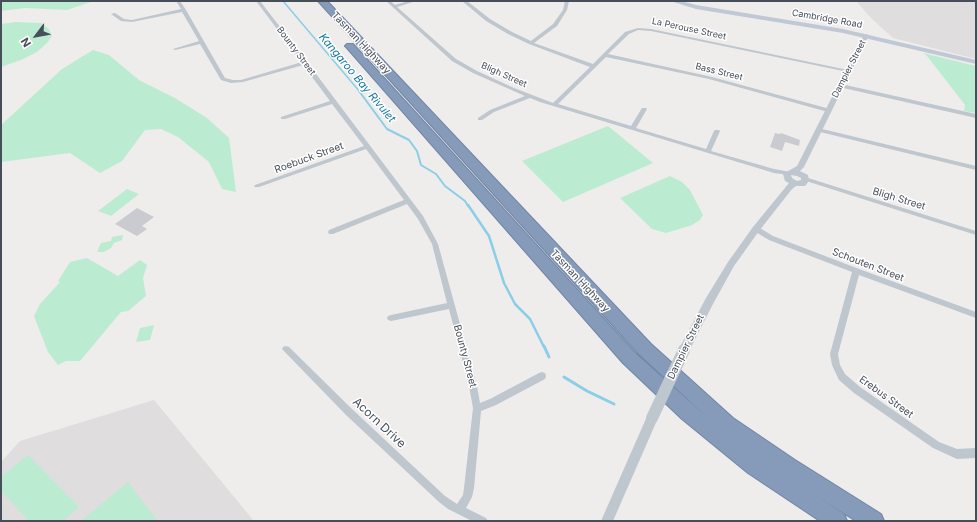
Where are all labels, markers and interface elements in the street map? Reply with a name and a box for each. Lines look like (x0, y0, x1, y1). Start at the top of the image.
street label: Cambridge Road (791, 7, 863, 31)
street label: Tasman Highway (329, 9, 393, 77)
north arrow (16, 16, 56, 56)
street label: La Perouse Street (651, 16, 727, 42)
street label: Bounty Street (274, 25, 318, 77)
water label: Kangaroo Bay Rivulet (316, 31, 398, 125)
text: N (18, 35, 34, 50)
street label: Dampier Street (830, 38, 868, 100)
street label: Bligh Street (479, 60, 529, 90)
street label: Bass Street (694, 61, 744, 83)
street label: Roebuck Street (273, 140, 345, 176)
street label: Bligh Street (871, 185, 927, 213)
street label: Schouten Street (830, 246, 906, 284)
street label: Tasman Highway (548, 247, 612, 315)
street label: Dampier Street (665, 313, 707, 381)
street label: Bounty Street (451, 323, 479, 389)
street label: Erebus Street (857, 373, 915, 421)
street label: Acorn Drive (349, 395, 409, 451)

